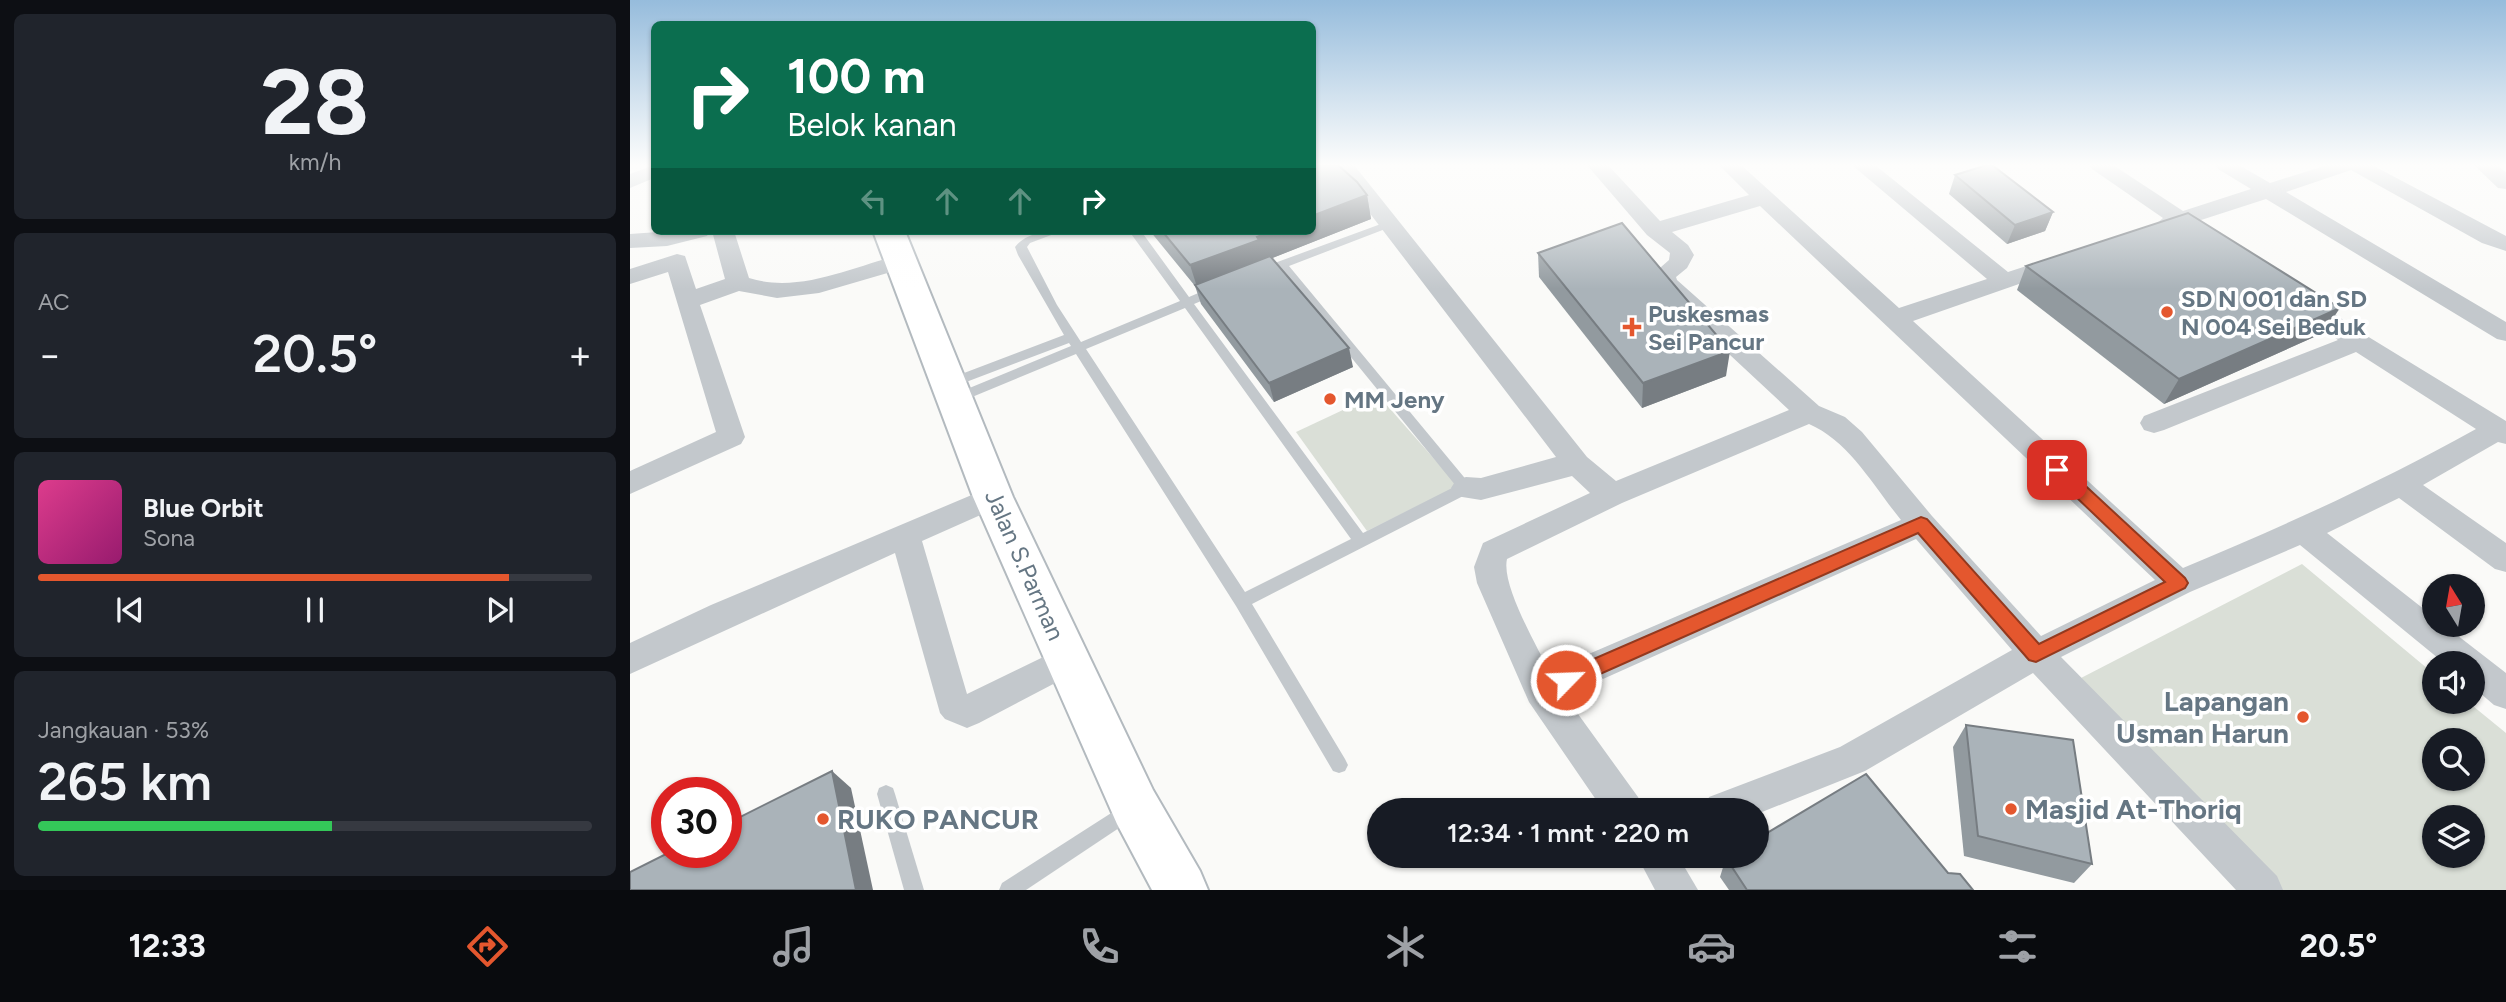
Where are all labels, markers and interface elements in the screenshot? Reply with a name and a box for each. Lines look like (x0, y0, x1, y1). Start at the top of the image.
text: 100 m (787, 46, 926, 105)
text: 28 (261, 48, 369, 157)
icon: right (672, 49, 763, 140)
text: Belok kanan (787, 106, 957, 144)
text: km/h (289, 148, 341, 176)
icon: left (855, 182, 893, 220)
icon: ahead (928, 182, 966, 220)
icon: ahead (1001, 182, 1039, 220)
icon: right (1074, 182, 1112, 220)
place label: SD N 001 dan SD N 004 Sei Beduk (2181, 284, 2367, 341)
text: AC (38, 288, 70, 316)
place label: Puskesmas Sei Pancur (1648, 299, 1769, 356)
marker: SD N 001 dan SD N 004 Sei Beduk (2159, 304, 2175, 320)
marker: Puskesmas Sei Pancur (1622, 317, 1642, 337)
text: 20.5° (253, 323, 377, 385)
text: − (38, 332, 62, 378)
text: + (568, 332, 592, 378)
place label: MM Jeny (1344, 385, 1445, 414)
marker: MM Jeny (1322, 391, 1338, 407)
pin (2027, 440, 2087, 500)
icon: arrive (2038, 451, 2076, 489)
street label: Jalan S.Parman (979, 485, 1071, 645)
text: Blue Orbit (143, 492, 264, 524)
text: Sona (143, 524, 195, 552)
north arrow (2422, 574, 2485, 637)
map controls (2422, 574, 2485, 868)
icon: previous (111, 591, 149, 629)
icon: pause (296, 591, 334, 629)
icon: next (481, 591, 519, 629)
position arrow (1529, 643, 1603, 717)
button: sound (2422, 651, 2485, 714)
place label: Lapangan Usman Harun (2116, 684, 2289, 750)
marker: Lapangan Usman Harun (2295, 709, 2311, 725)
text: Jangkauan · 53% (38, 716, 209, 744)
button: search (2422, 728, 2485, 791)
text: 265 km (38, 751, 212, 813)
speed limit sign: 30 (651, 777, 742, 868)
place label: Masjid At-Thoriq (2025, 792, 2242, 826)
marker: Masjid At-Thoriq (2003, 801, 2019, 817)
place label: RUKO PANCUR (837, 802, 1039, 836)
button: layers (2422, 805, 2485, 868)
marker: RUKO PANCUR (815, 811, 831, 827)
text: 12:34 · 1 mnt · 220 m (1447, 817, 1689, 849)
icon: directions (463, 922, 512, 971)
icon: music (769, 922, 818, 971)
icon: phone (1075, 922, 1124, 971)
icon: climate (1381, 922, 1430, 971)
icon: car (1687, 922, 1736, 971)
icon: filters (1993, 922, 2042, 971)
text: 12:33 (129, 927, 206, 965)
text: 20.5° (2299, 927, 2377, 965)

